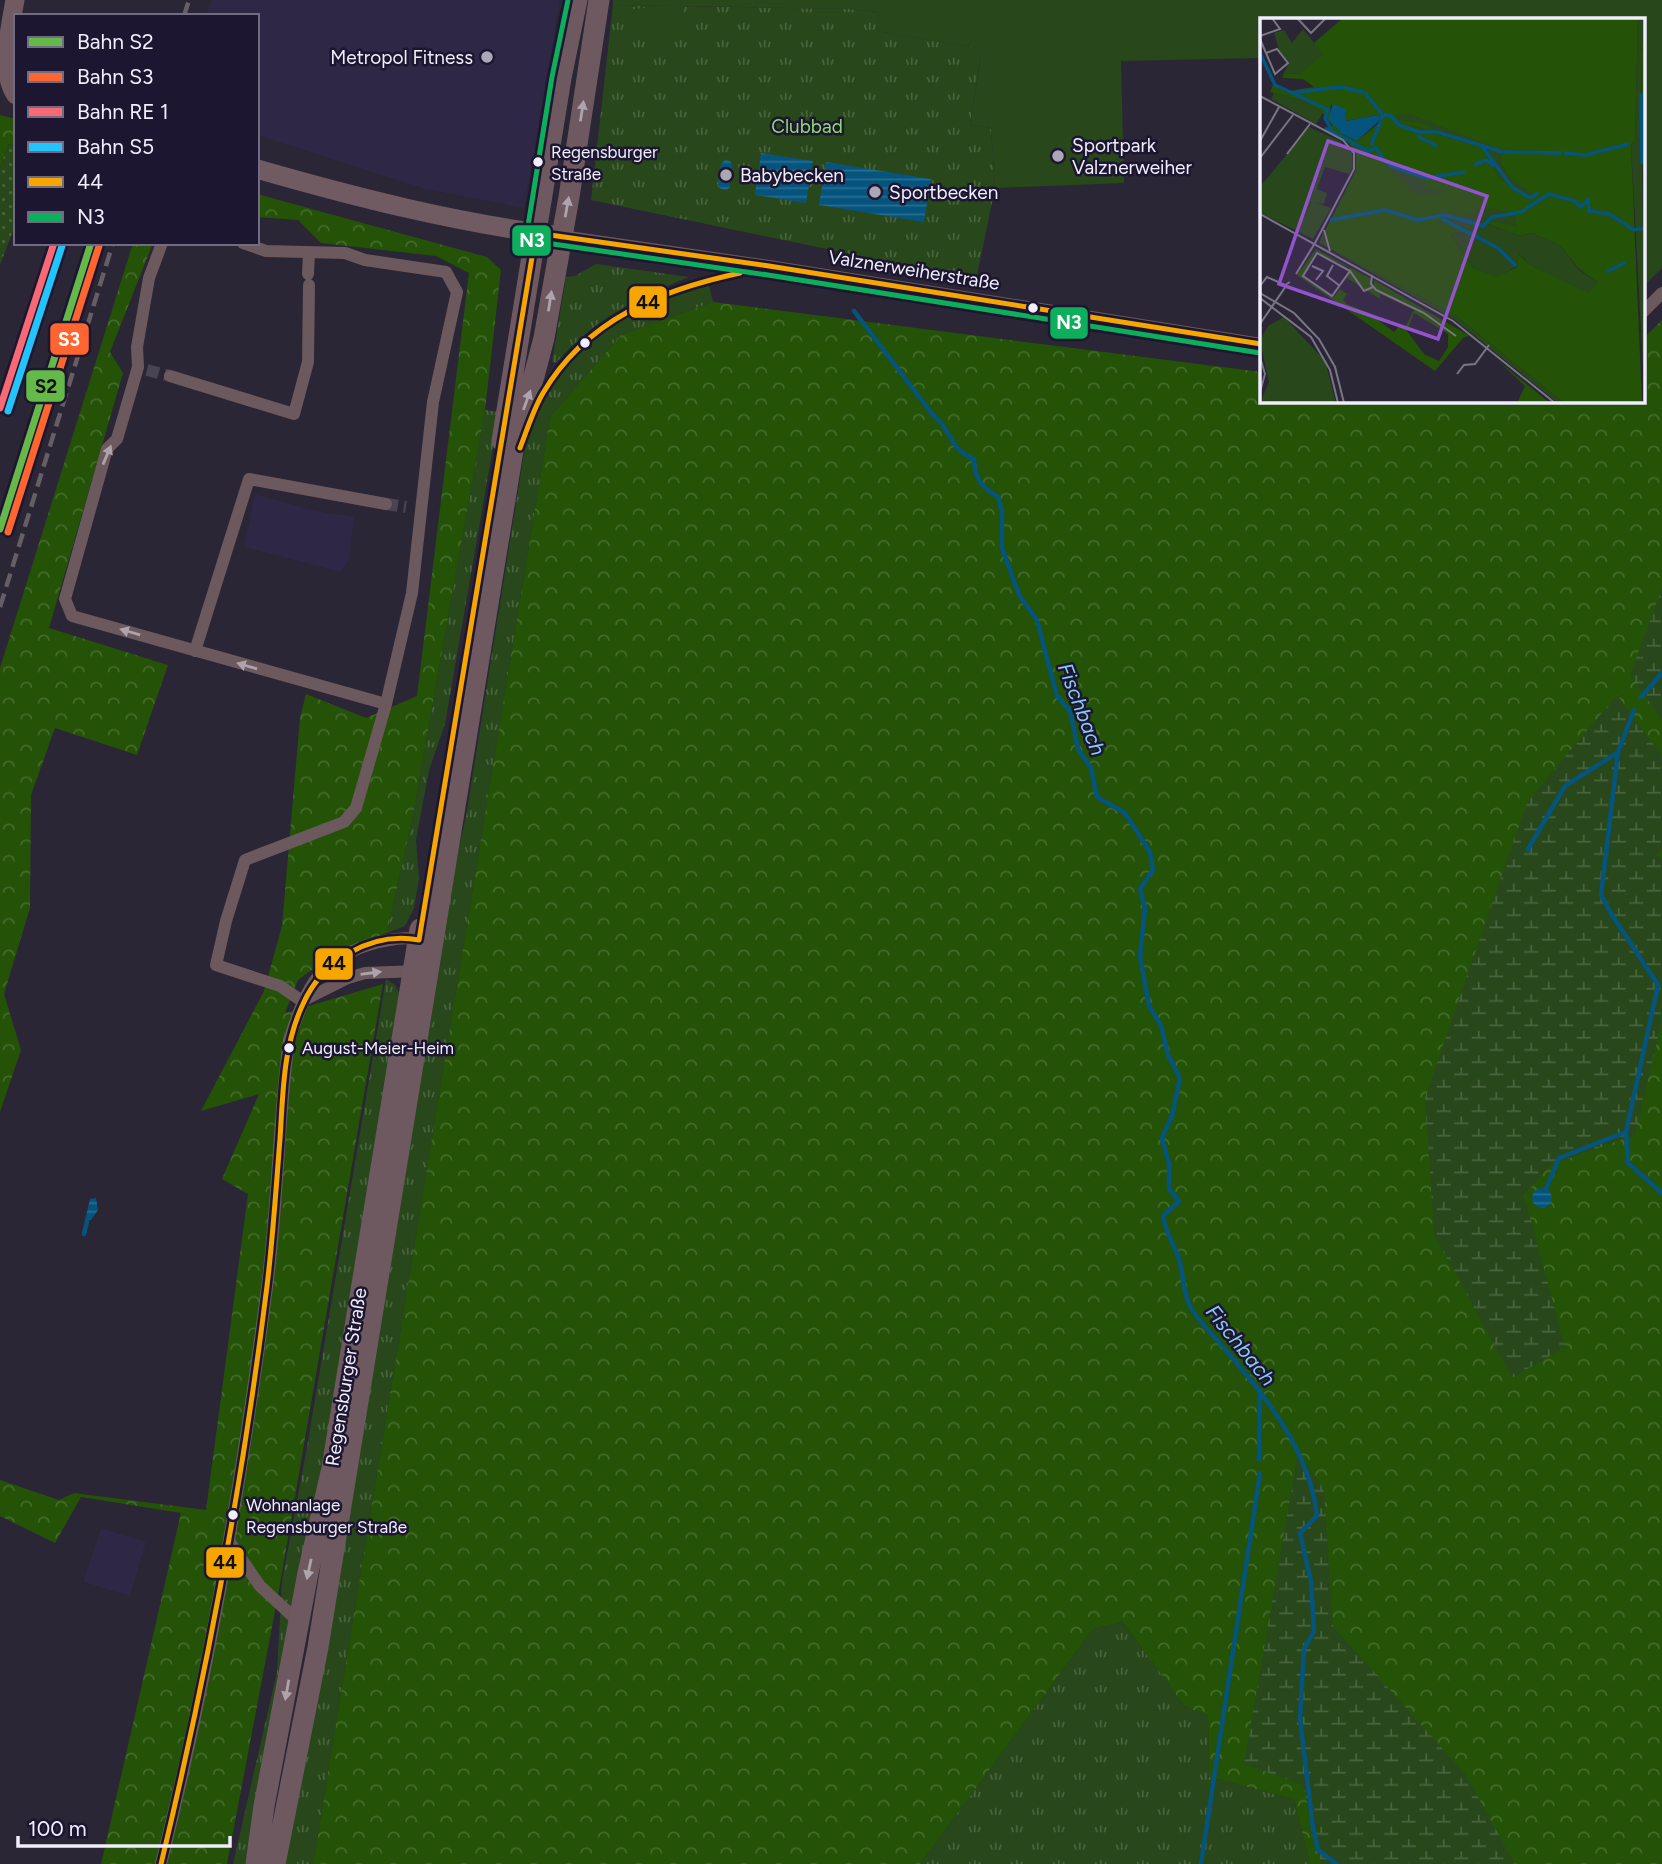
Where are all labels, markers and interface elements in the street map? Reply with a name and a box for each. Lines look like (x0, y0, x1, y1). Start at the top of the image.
legend (14, 14, 259, 245)
inset map (1260, 18, 1644, 402)
text: Bahn S2 (77, 29, 154, 54)
place label: Metropol Fitness (330, 46, 473, 69)
marker: Metropol Fitness (479, 49, 495, 65)
text: Bahn S3 (77, 64, 153, 89)
text: Bahn RE 1 (77, 99, 169, 124)
one-way arrow (577, 100, 588, 122)
park label: Clubbad (771, 115, 843, 138)
text: Bahn S5 (77, 134, 154, 159)
place label: Sportpark Valznerweiher (1072, 134, 1192, 179)
place label: Regensburger Straße (551, 142, 658, 184)
marker: Sportpark Valznerweiher (1050, 148, 1066, 164)
marker: Regensburger Straße (531, 155, 545, 169)
place label: Babybecken (740, 164, 844, 187)
marker: Babybecken (718, 167, 734, 183)
text: 44 (77, 169, 103, 194)
place label: Sportbecken (889, 181, 998, 204)
marker: Sportbecken (867, 184, 883, 200)
one-way arrow (562, 196, 573, 218)
text: N3 (77, 204, 105, 229)
line badge: N3 (511, 224, 552, 257)
text: N3 (519, 229, 545, 252)
street label: Valznerweiherstraße (827, 245, 1001, 295)
line badge: 44 (628, 285, 668, 319)
one-way arrow (545, 290, 556, 312)
text: 44 (636, 291, 660, 314)
unlabelled marker (1026, 301, 1040, 315)
line badge: N3 (1049, 306, 1089, 340)
text: N3 (1056, 311, 1082, 334)
line badge: S3 (49, 322, 90, 356)
text: S3 (58, 328, 80, 351)
unlabelled marker (578, 336, 592, 350)
line badge: S2 (25, 369, 66, 403)
text: S2 (35, 375, 57, 398)
one-way arrow (521, 389, 532, 410)
one-way arrow (101, 445, 112, 466)
one-way arrow (119, 627, 140, 637)
water label: Fischbach (1053, 659, 1111, 759)
one-way arrow (236, 660, 257, 670)
line badge: 44 (314, 947, 354, 981)
text: 44 (322, 952, 346, 975)
one-way arrow (360, 968, 382, 979)
place label: August-Meier-Heim (302, 1038, 454, 1058)
marker: August-Meier-Heim (282, 1041, 296, 1055)
street label: Regensburger Straße (321, 1286, 371, 1468)
water label: Fischbach (1201, 1299, 1281, 1391)
place label: Wohnanlage Regensburger Straße (246, 1495, 407, 1537)
marker: Wohnanlage Regensburger Straße (226, 1508, 240, 1522)
line badge: 44 (205, 1546, 245, 1579)
text: 44 (213, 1551, 237, 1574)
one-way arrow (303, 1558, 314, 1580)
one-way arrow (281, 1679, 292, 1701)
scale bar (18, 1804, 229, 1848)
text: 100 m (28, 1816, 87, 1841)

